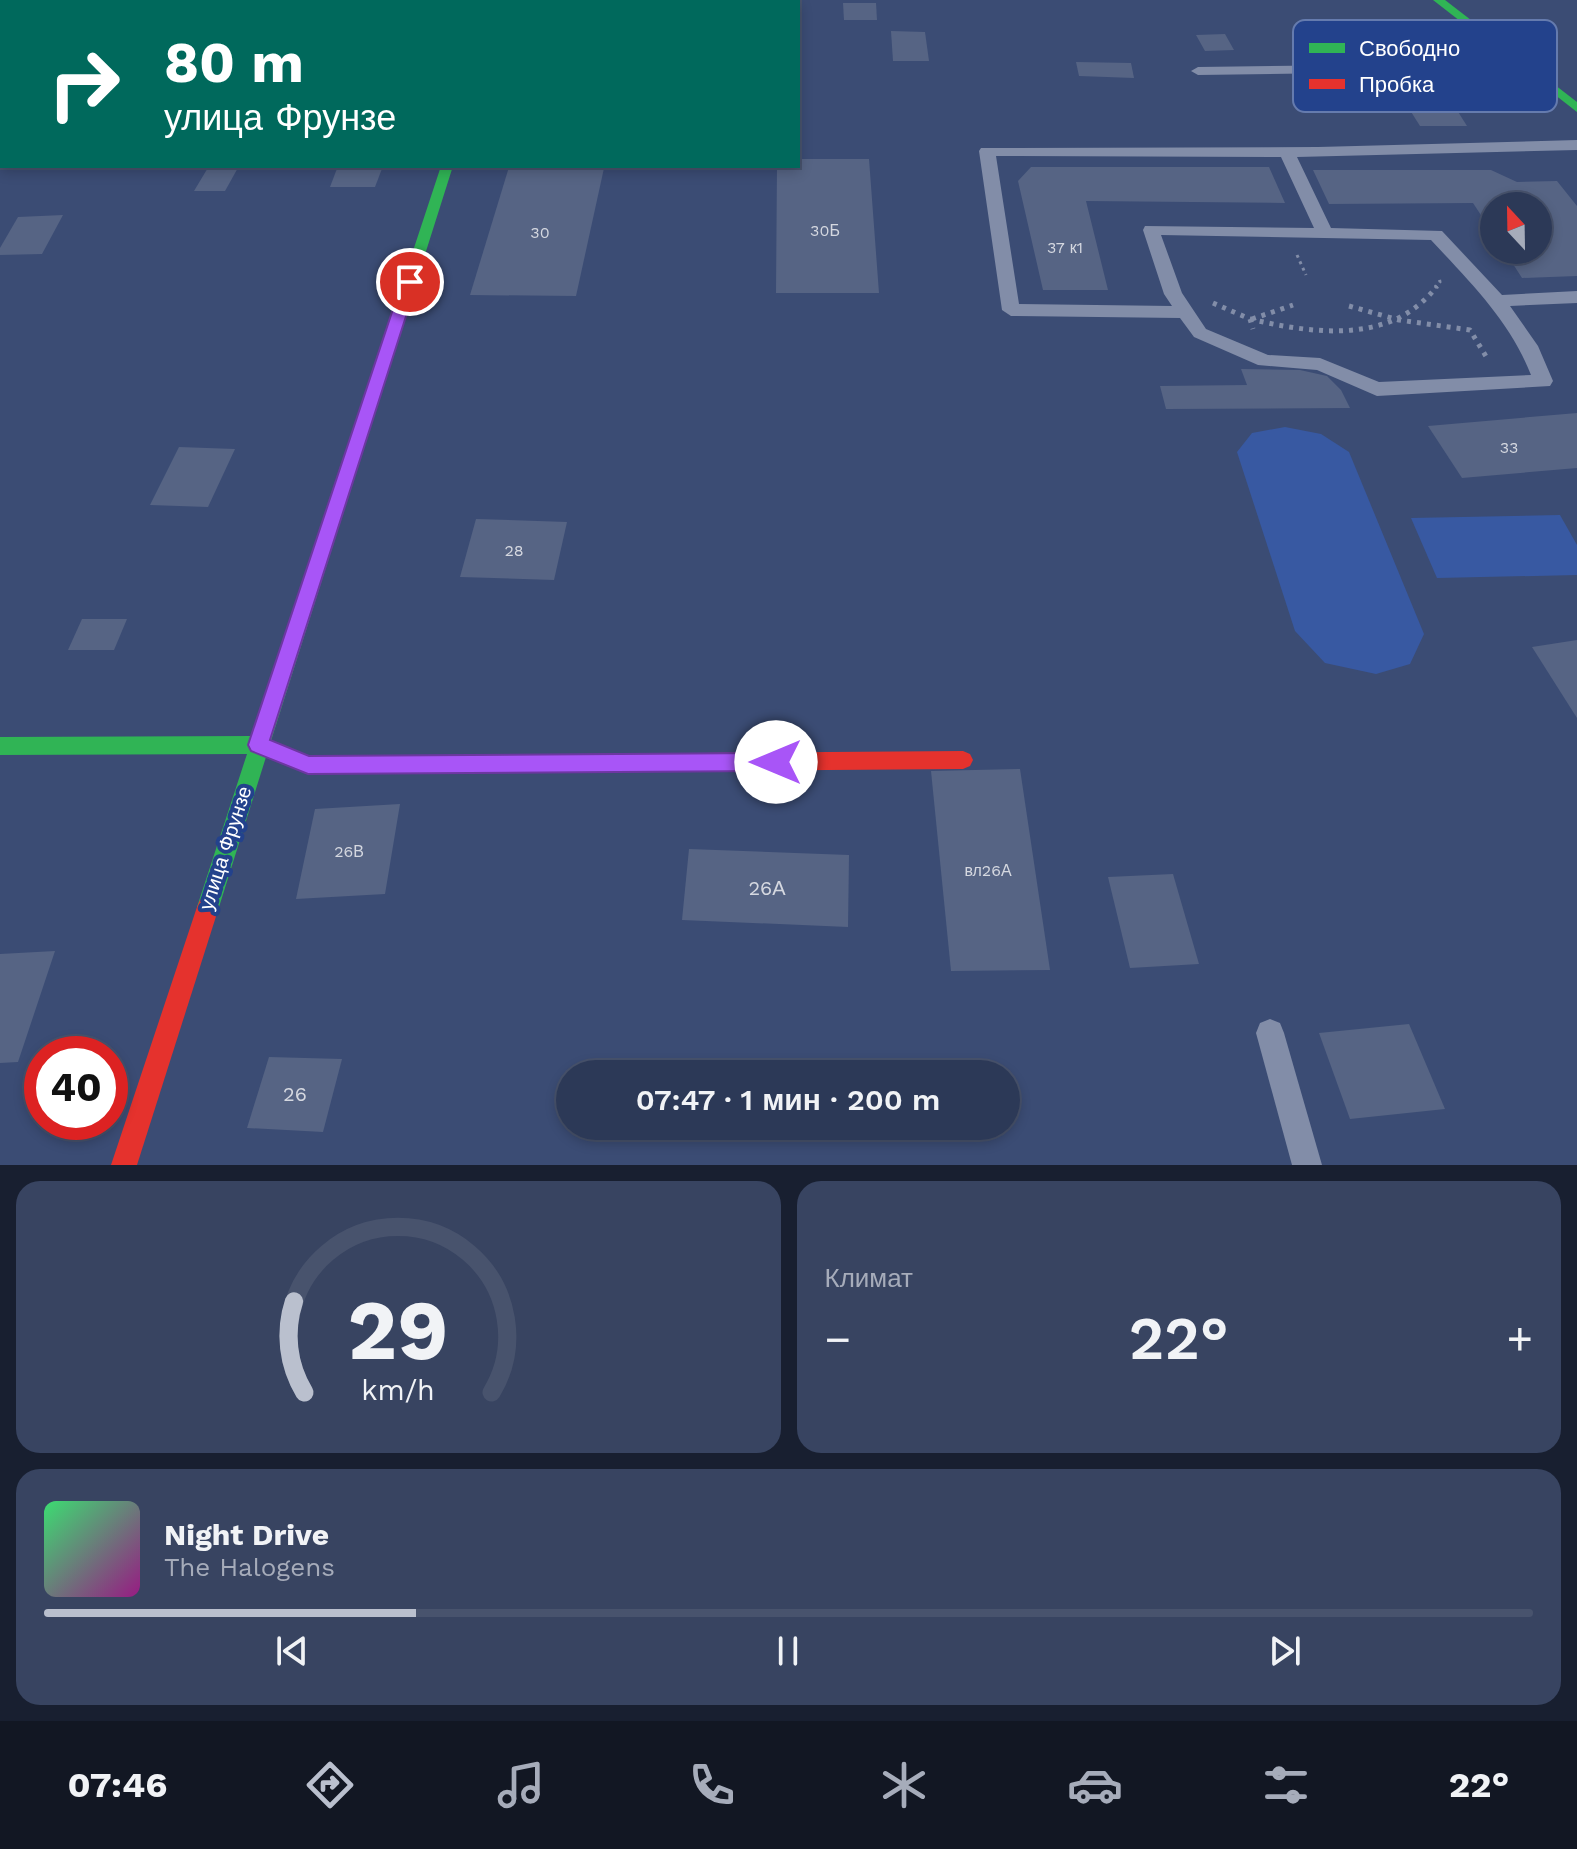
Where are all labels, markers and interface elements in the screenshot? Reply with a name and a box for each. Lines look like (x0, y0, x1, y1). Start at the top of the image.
legend (1293, 20, 1557, 112)
text: 80 m (164, 30, 304, 96)
icon: right (32, 32, 136, 136)
text: Свободно (1359, 36, 1460, 61)
text: Пробка (1359, 72, 1435, 97)
text: улица Фрунзе (164, 97, 396, 139)
north arrow (1480, 192, 1552, 264)
map controls (1480, 192, 1552, 264)
house number: 30Б (810, 221, 840, 240)
house number: 30 (530, 223, 550, 242)
house number: 37 к1 (1047, 238, 1083, 257)
pin (376, 248, 444, 316)
icon: arrive (388, 260, 432, 304)
house number: 33 (1500, 438, 1518, 457)
house number: 28 (504, 541, 524, 560)
position arrow (734, 720, 818, 804)
street label: улица Фрунзе (194, 783, 256, 913)
house number: 26В (334, 842, 364, 861)
house number: вл26А (964, 861, 1012, 880)
house number: 26А (748, 876, 786, 900)
speed limit sign: 40 (24, 1036, 128, 1140)
house number: 26 (283, 1082, 307, 1106)
text: 07:47 · 1 мин · 200 m (636, 1082, 940, 1117)
text: Климат (825, 1263, 913, 1293)
text: 29 (348, 1282, 449, 1379)
text: 22° (1129, 1303, 1229, 1374)
text: − (825, 1313, 851, 1365)
text: + (1506, 1313, 1533, 1365)
text: km/h (361, 1373, 435, 1407)
text: Night Drive (164, 1517, 329, 1552)
text: The Halogens (164, 1552, 335, 1582)
icon: previous (270, 1629, 314, 1673)
icon: pause (766, 1629, 810, 1673)
icon: next (1263, 1629, 1307, 1673)
icon: directions (302, 1757, 358, 1813)
icon: music (493, 1757, 549, 1813)
icon: phone (684, 1757, 740, 1813)
icon: climate (876, 1757, 932, 1813)
icon: car (1067, 1757, 1123, 1813)
icon: filters (1258, 1757, 1314, 1813)
text: 07:46 (68, 1764, 167, 1806)
text: 22° (1449, 1764, 1509, 1806)

